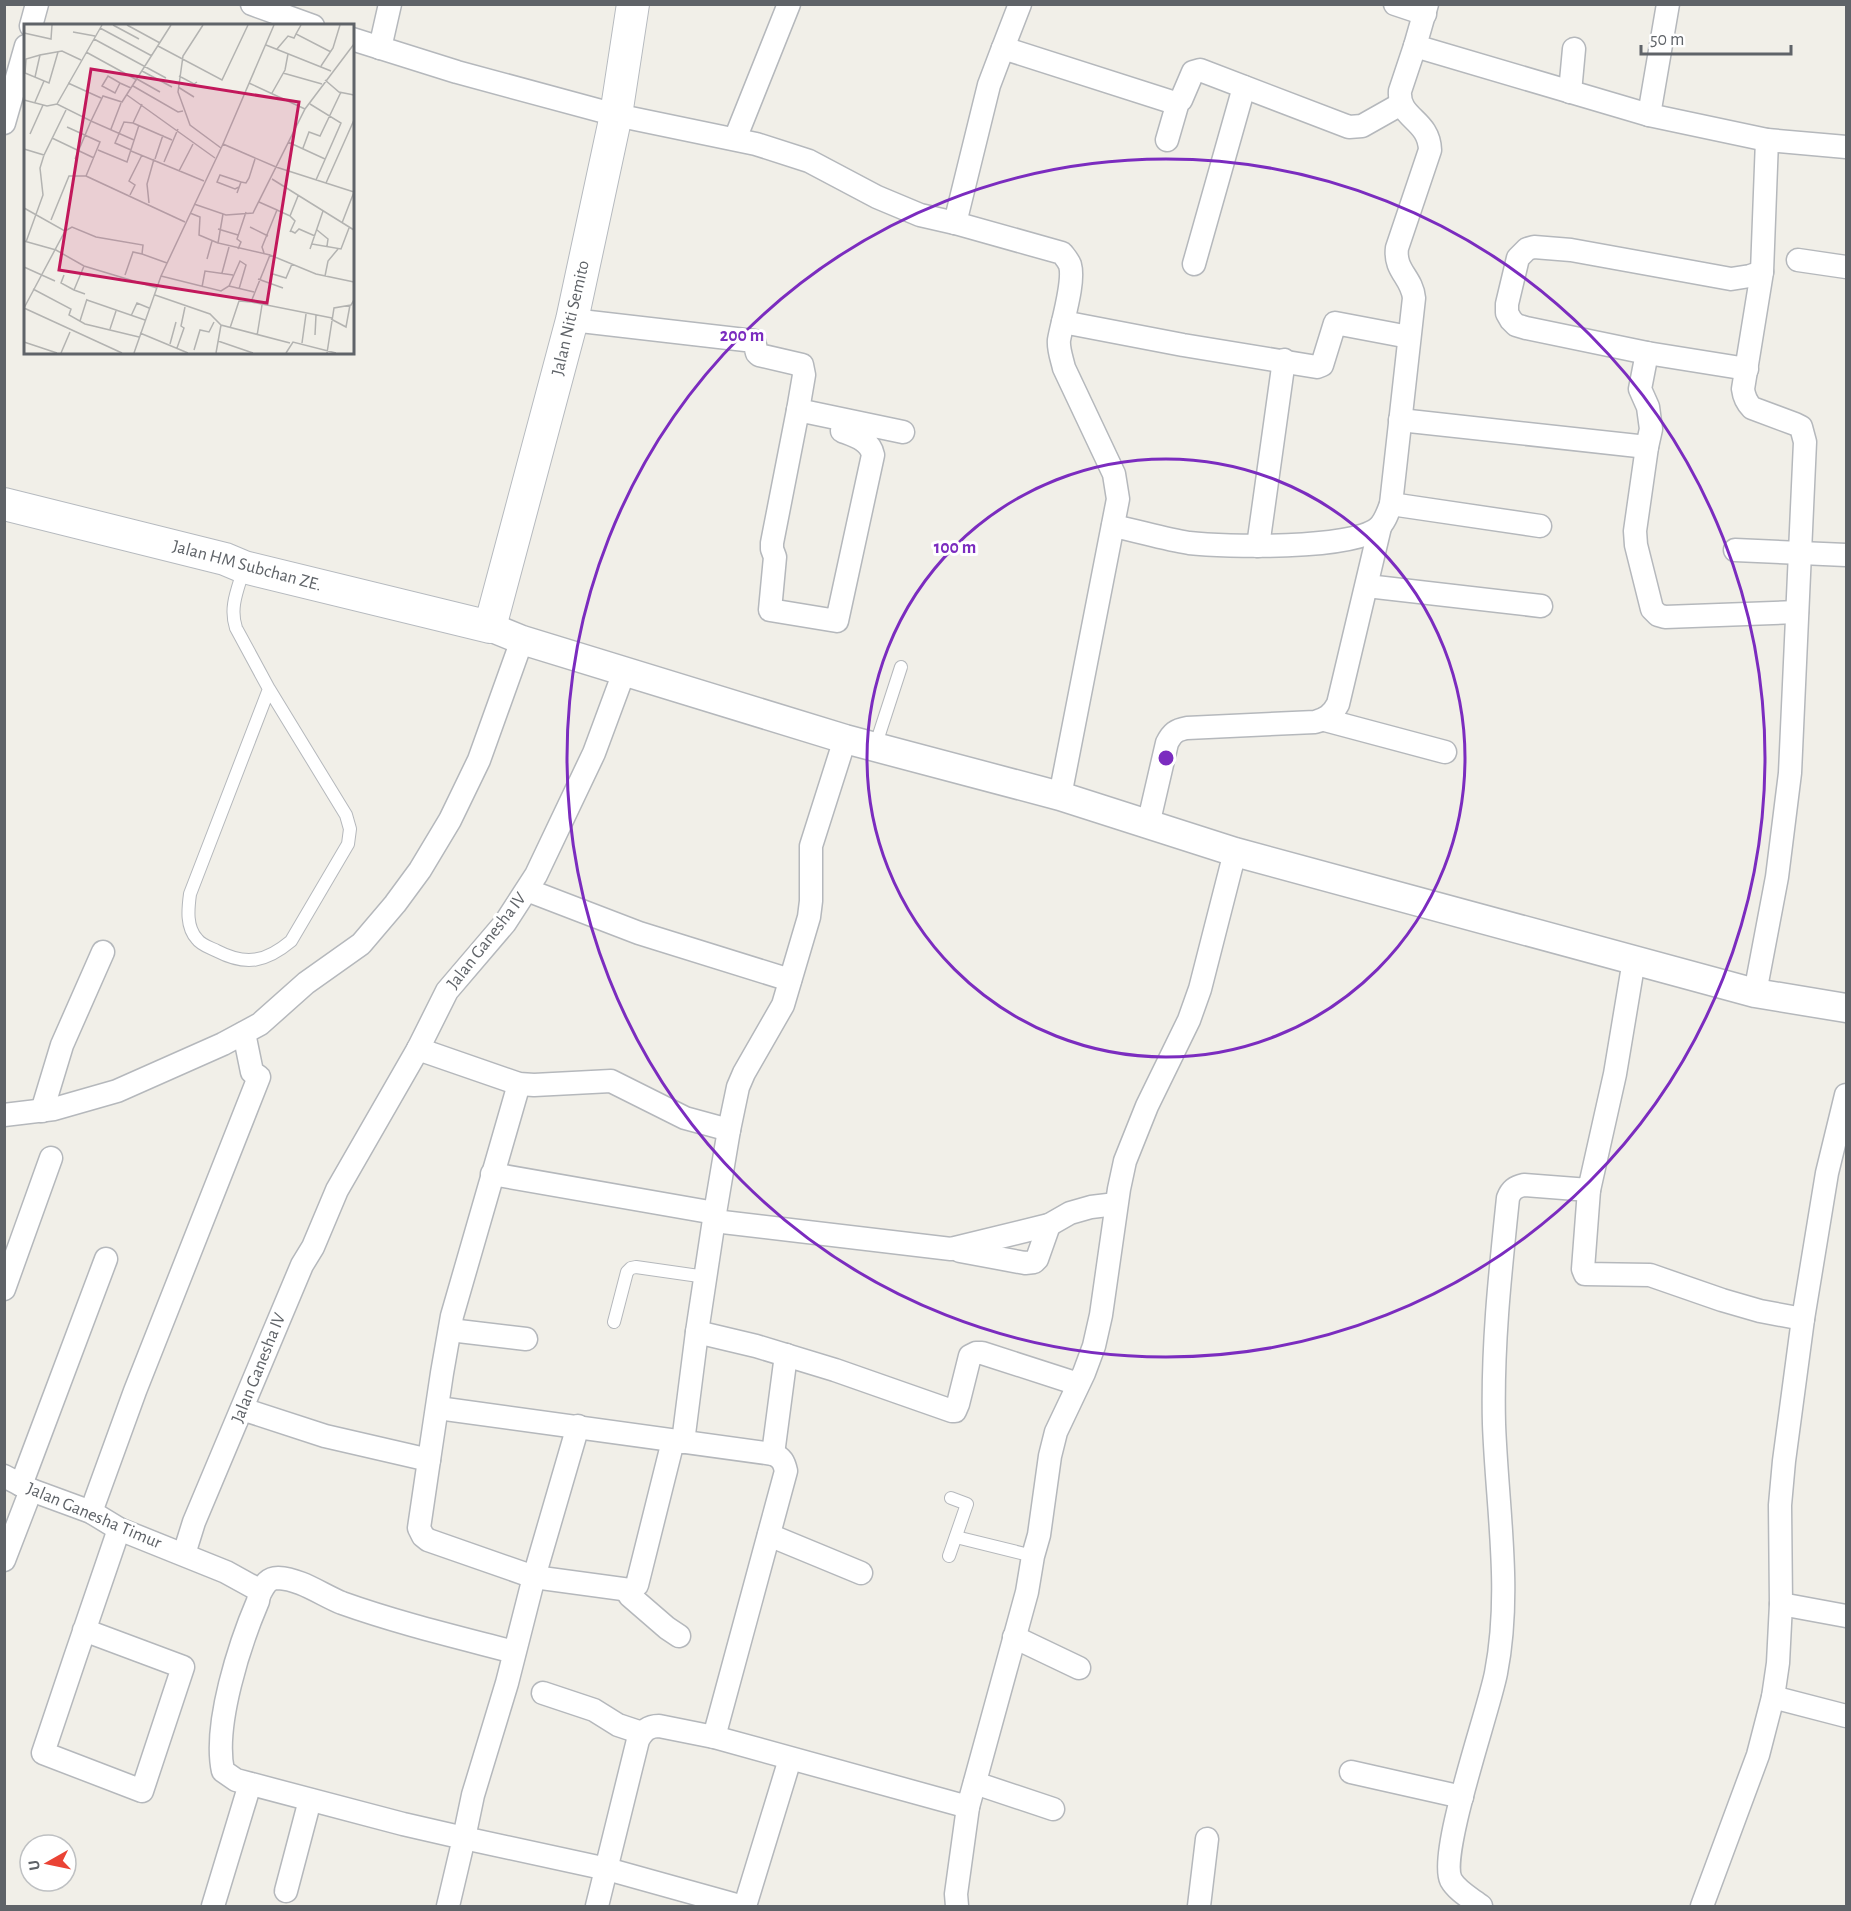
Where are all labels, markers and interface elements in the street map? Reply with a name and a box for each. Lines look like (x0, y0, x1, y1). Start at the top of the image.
scale bar (1641, 18, 1791, 56)
inset map (24, 24, 354, 354)
text: 50 m (1650, 31, 1684, 49)
street label: Jalan Niti Semito (549, 259, 593, 377)
text: 200 m (720, 327, 764, 345)
street label: Jalan HM Subchan ZE. (170, 537, 324, 595)
text: 100 m (934, 539, 976, 557)
centre of rings (1156, 748, 1176, 768)
street label: Jalan Ganesha IV (444, 889, 531, 993)
street label: Jalan Ganesha IV (229, 1310, 290, 1425)
street label: Jalan Ganesha Timur (24, 1480, 164, 1553)
north arrow (18, 1833, 78, 1893)
text: U (25, 1859, 43, 1871)

